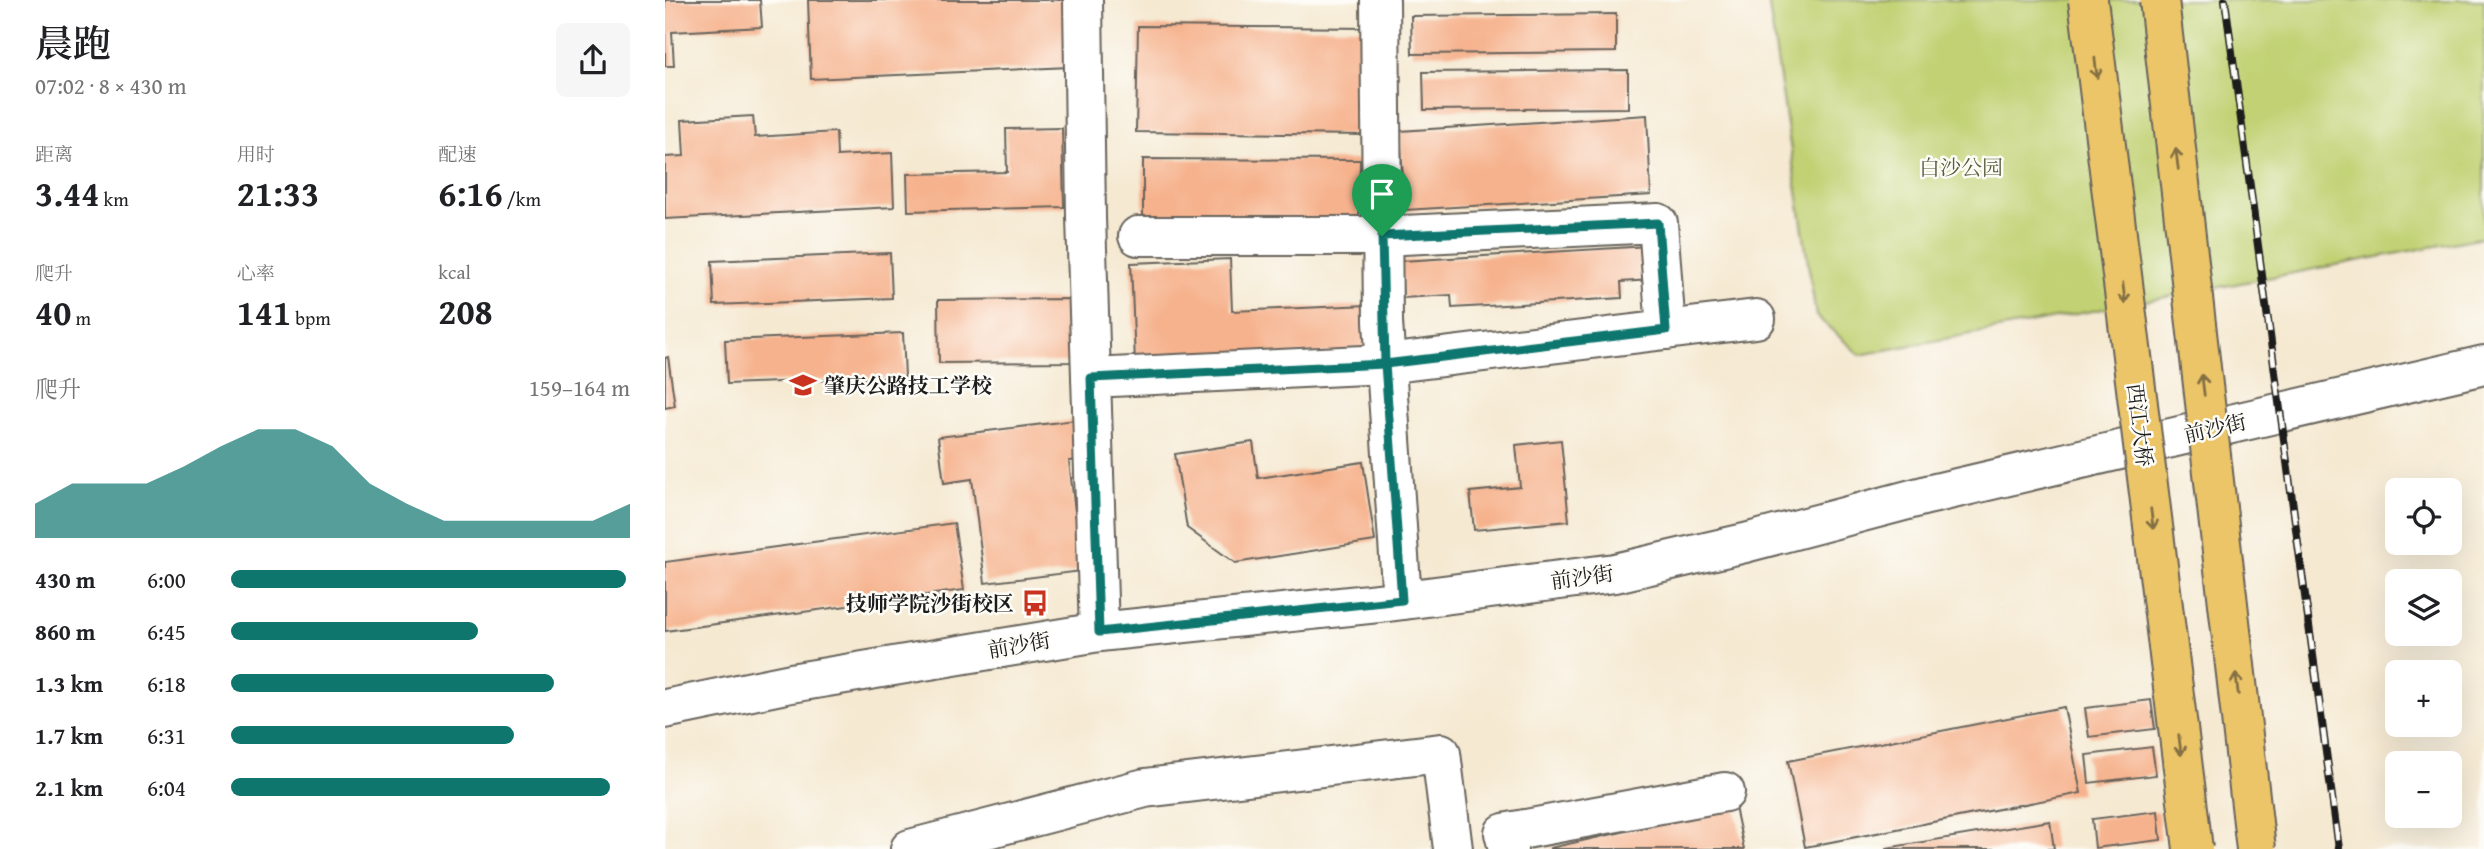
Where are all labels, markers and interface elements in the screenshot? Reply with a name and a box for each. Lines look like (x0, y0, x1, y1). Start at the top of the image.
text: 晨跑 (35, 15, 111, 71)
button: share (556, 23, 630, 97)
one-way arrow (2089, 56, 2102, 79)
text: 07:02 · 8 × 430 m (35, 69, 187, 102)
text: 距离 (35, 140, 73, 168)
text: 用时 (237, 140, 275, 168)
text: 配速 (438, 140, 476, 168)
one-way arrow (2170, 148, 2183, 171)
park label: 白沙公园 (1919, 152, 2003, 183)
pin (1352, 164, 1412, 236)
text: 3.44 (35, 168, 99, 219)
text: 21:33 (237, 168, 319, 219)
text: 6:16 (438, 168, 503, 219)
icon: arrive (1363, 175, 1401, 213)
text: km (99, 185, 129, 213)
text: /km (503, 185, 541, 213)
text: kcal (438, 258, 471, 286)
text: 爬升 (35, 259, 73, 287)
text: 心率 (237, 259, 275, 287)
one-way arrow (2118, 282, 2131, 304)
text: 208 (438, 286, 493, 337)
text: 40 (35, 287, 71, 338)
text: 141 (237, 287, 291, 338)
text: m (71, 304, 91, 332)
text: bpm (291, 304, 331, 332)
school or university icon: 肇庆公路技工学校 (788, 370, 818, 400)
place label: 肇庆公路技工学校 (824, 370, 992, 401)
text: 159–164 m (529, 371, 630, 404)
text: 爬升 (35, 372, 81, 405)
one-way arrow (2196, 374, 2209, 397)
street label: 西江大桥 (2119, 381, 2161, 469)
street label: 前沙街 (2181, 406, 2249, 450)
map controls (2385, 478, 2462, 828)
button: locate (2385, 478, 2462, 555)
one-way arrow (2146, 507, 2159, 530)
street label: 前沙街 (1549, 557, 1615, 597)
text: 430 m (35, 563, 96, 596)
text: 6:00 (147, 563, 186, 596)
button: layers (2385, 569, 2462, 646)
place label: 技师学院沙街校区 (846, 588, 1014, 619)
bus stop icon: 技师学院沙街校区 (1020, 588, 1050, 618)
text: 860 m (35, 615, 96, 648)
text: 6:45 (147, 615, 186, 648)
street label: 前沙街 (985, 624, 1053, 666)
button: + (2385, 660, 2462, 737)
text: 1.3 km (35, 667, 103, 700)
text: 6:18 (147, 667, 186, 700)
one-way arrow (2231, 673, 2244, 696)
text: 1.7 km (35, 719, 103, 752)
text: 6:31 (147, 719, 186, 752)
one-way arrow (2174, 733, 2187, 756)
button: − (2385, 751, 2462, 828)
text: 2.1 km (35, 771, 103, 804)
text: 6:04 (147, 771, 186, 804)

